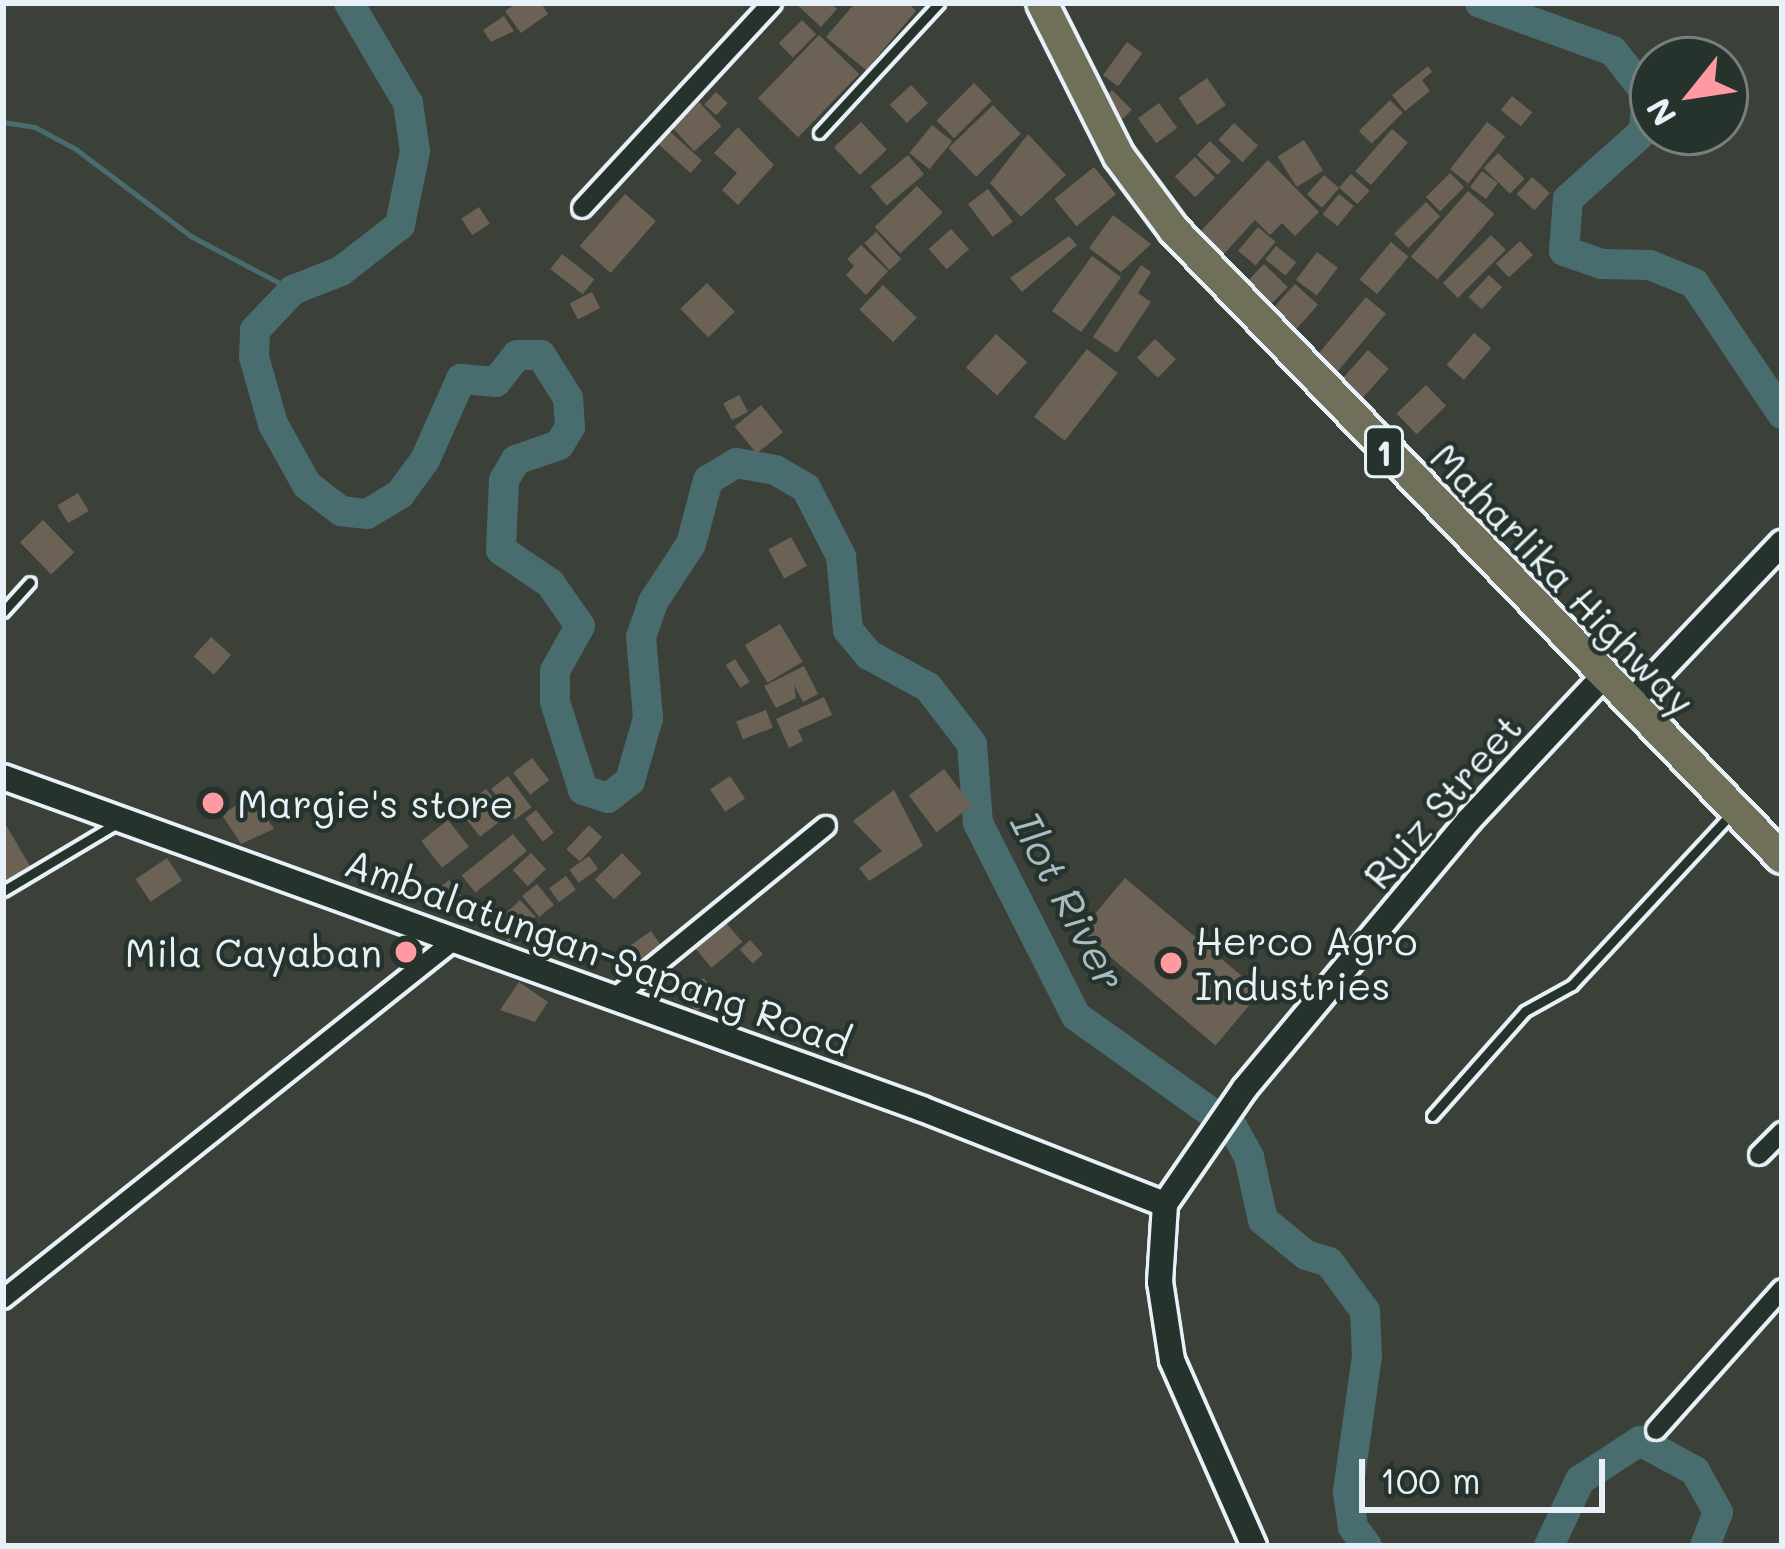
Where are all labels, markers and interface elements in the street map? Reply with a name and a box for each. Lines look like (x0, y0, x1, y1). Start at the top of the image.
north arrow (1629, 36, 1749, 156)
text: N (1635, 91, 1685, 134)
road number: 1 (1363, 422, 1405, 482)
street label: Maharlika Highway (1421, 433, 1705, 725)
street label: Ruiz Street (1353, 704, 1531, 898)
place label: Margie's store (237, 780, 514, 826)
marker: Margie's store (200, 790, 226, 816)
water label: Ilot River (1001, 803, 1137, 999)
street label: Ambalatungan-Sapang Road (339, 839, 857, 1065)
place label: Herco Agro Industries (1195, 918, 1417, 1009)
place label: Mila Cayaban (125, 929, 382, 975)
marker: Mila Cayaban (393, 939, 419, 965)
marker: Herco Agro Industries (1158, 950, 1184, 976)
scale bar (1365, 1435, 1611, 1509)
text: 100 m (1380, 1456, 1481, 1503)

